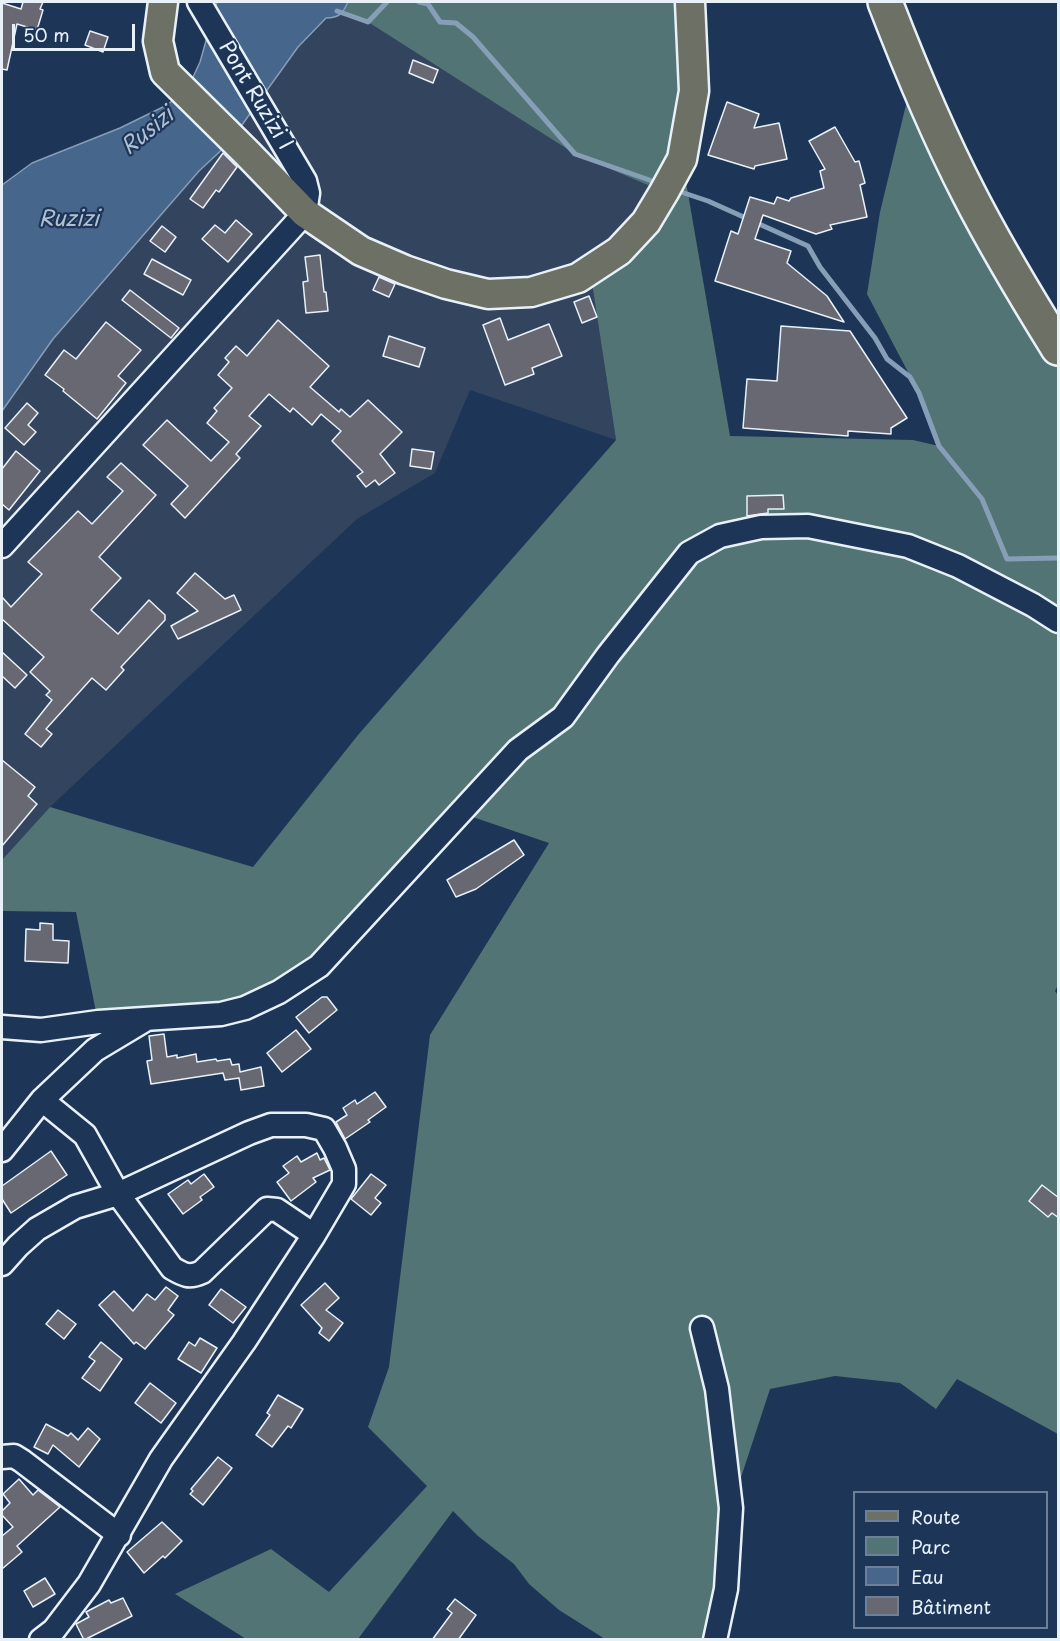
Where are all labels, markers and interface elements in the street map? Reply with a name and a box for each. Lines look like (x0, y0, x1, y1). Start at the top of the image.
scale bar (15, 12, 138, 50)
text: 50 m (23, 21, 70, 48)
street label: Pont Ruzizi I (213, 37, 297, 155)
water label: Rusizi (116, 103, 180, 161)
water label: Ruzizi (39, 207, 99, 233)
legend (853, 1491, 1048, 1629)
text: Route (911, 1503, 960, 1530)
text: Parc (911, 1533, 950, 1560)
text: Eau (911, 1563, 943, 1590)
text: Bâtiment (911, 1593, 991, 1620)

